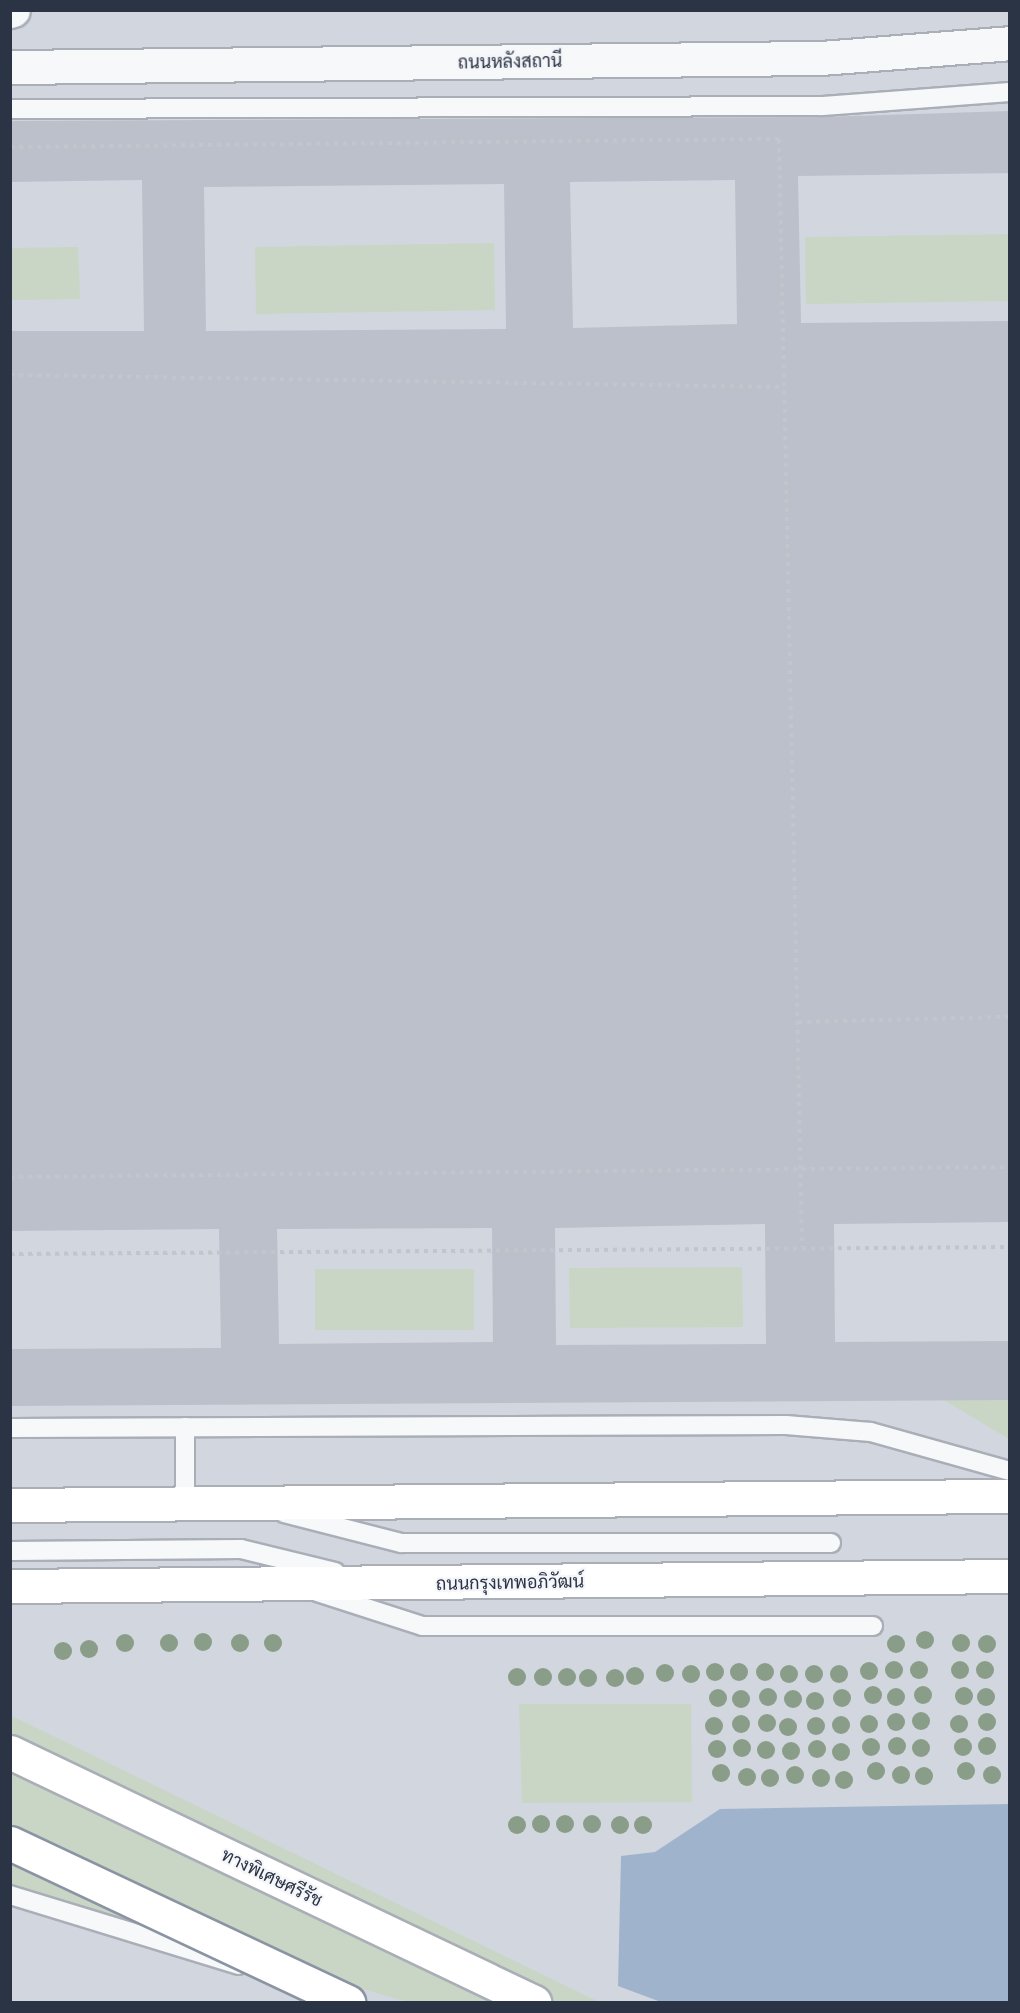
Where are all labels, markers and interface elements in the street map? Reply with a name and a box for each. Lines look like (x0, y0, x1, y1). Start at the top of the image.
street label: ถนนหลังสถานี (458, 49, 562, 73)
street label: ถนนกรุงเทพอภิวัฒน์ (436, 1570, 584, 1594)
street label: ทางพิเศษศรีรัช (218, 1843, 326, 1911)

